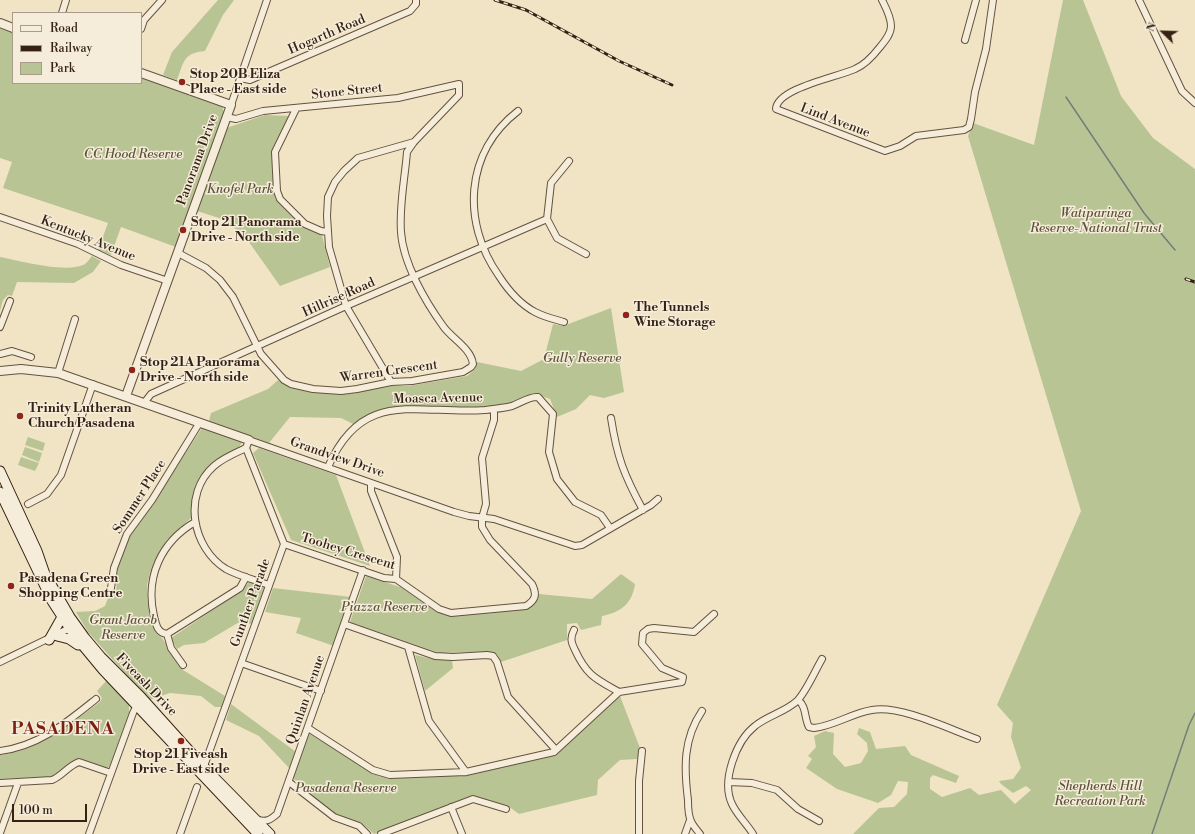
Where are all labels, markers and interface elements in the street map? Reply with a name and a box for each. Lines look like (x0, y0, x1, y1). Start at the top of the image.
legend (12, 12, 142, 84)
street label: Hogarth Road (286, 12, 368, 58)
north arrow (1143, 12, 1183, 52)
text: Road (50, 21, 78, 36)
text: N (1144, 21, 1160, 34)
text: Railway (50, 41, 92, 56)
text: Park (50, 61, 75, 76)
place label: Stop 20B Eliza Place - East side (190, 67, 287, 98)
marker: Stop 20B Eliza Place - East side (177, 77, 187, 87)
street label: Stone Street (311, 81, 383, 103)
street label: Lind Avenue (798, 101, 872, 141)
street label: Panorama Drive (174, 112, 222, 208)
park label: CC Hood Reserve (84, 147, 182, 163)
park label: Knofel Park (207, 182, 273, 198)
park label: Watiparinga Reserve-National Trust (1030, 206, 1162, 237)
street label: Kentucky Avenue (38, 213, 138, 265)
place label: Stop 21 Panorama Drive - North side (191, 215, 301, 246)
marker: Stop 21 Panorama Drive - North side (178, 225, 188, 235)
street label: Hillrise Road (300, 275, 378, 321)
place label: The Tunnels Wine Storage (634, 300, 716, 331)
marker: The Tunnels Wine Storage (621, 310, 631, 320)
park label: Gully Reserve (543, 351, 621, 367)
place label: Stop 21A Panorama Drive - North side (140, 355, 260, 386)
street label: Warren Crescent (339, 357, 439, 387)
marker: Stop 21A Panorama Drive - North side (127, 365, 137, 375)
street label: Moasca Avenue (393, 390, 483, 408)
place label: Trinity Lutheran Church Pasadena (28, 401, 135, 432)
marker: Trinity Lutheran Church Pasadena (15, 411, 25, 421)
street label: Grandview Drive (288, 435, 386, 481)
street label: Sommer Place (110, 457, 170, 537)
street label: Toohey Crescent (299, 530, 397, 574)
street label: Gunther Parade (228, 557, 274, 649)
place label: Pasadena Green Shopping Centre (19, 571, 122, 602)
marker: Pasadena Green Shopping Centre (6, 581, 16, 591)
park label: Piazza Reserve (341, 600, 427, 616)
park label: Grant Jacob Reserve (89, 613, 157, 644)
street label: Fiveash Drive (112, 650, 180, 720)
street label: Quinlan Avenue (283, 653, 329, 747)
district label: PASADENA (11, 720, 115, 740)
marker: Stop 21 Fiveash Drive - East side (176, 736, 186, 746)
place label: Stop 21 Fiveash Drive - East side (132, 747, 230, 778)
park label: Shepherds Hill Recreation Park (1054, 779, 1146, 810)
park label: Pasadena Reserve (295, 781, 397, 797)
scale bar (14, 796, 89, 822)
text: 100 m (19, 803, 53, 818)

